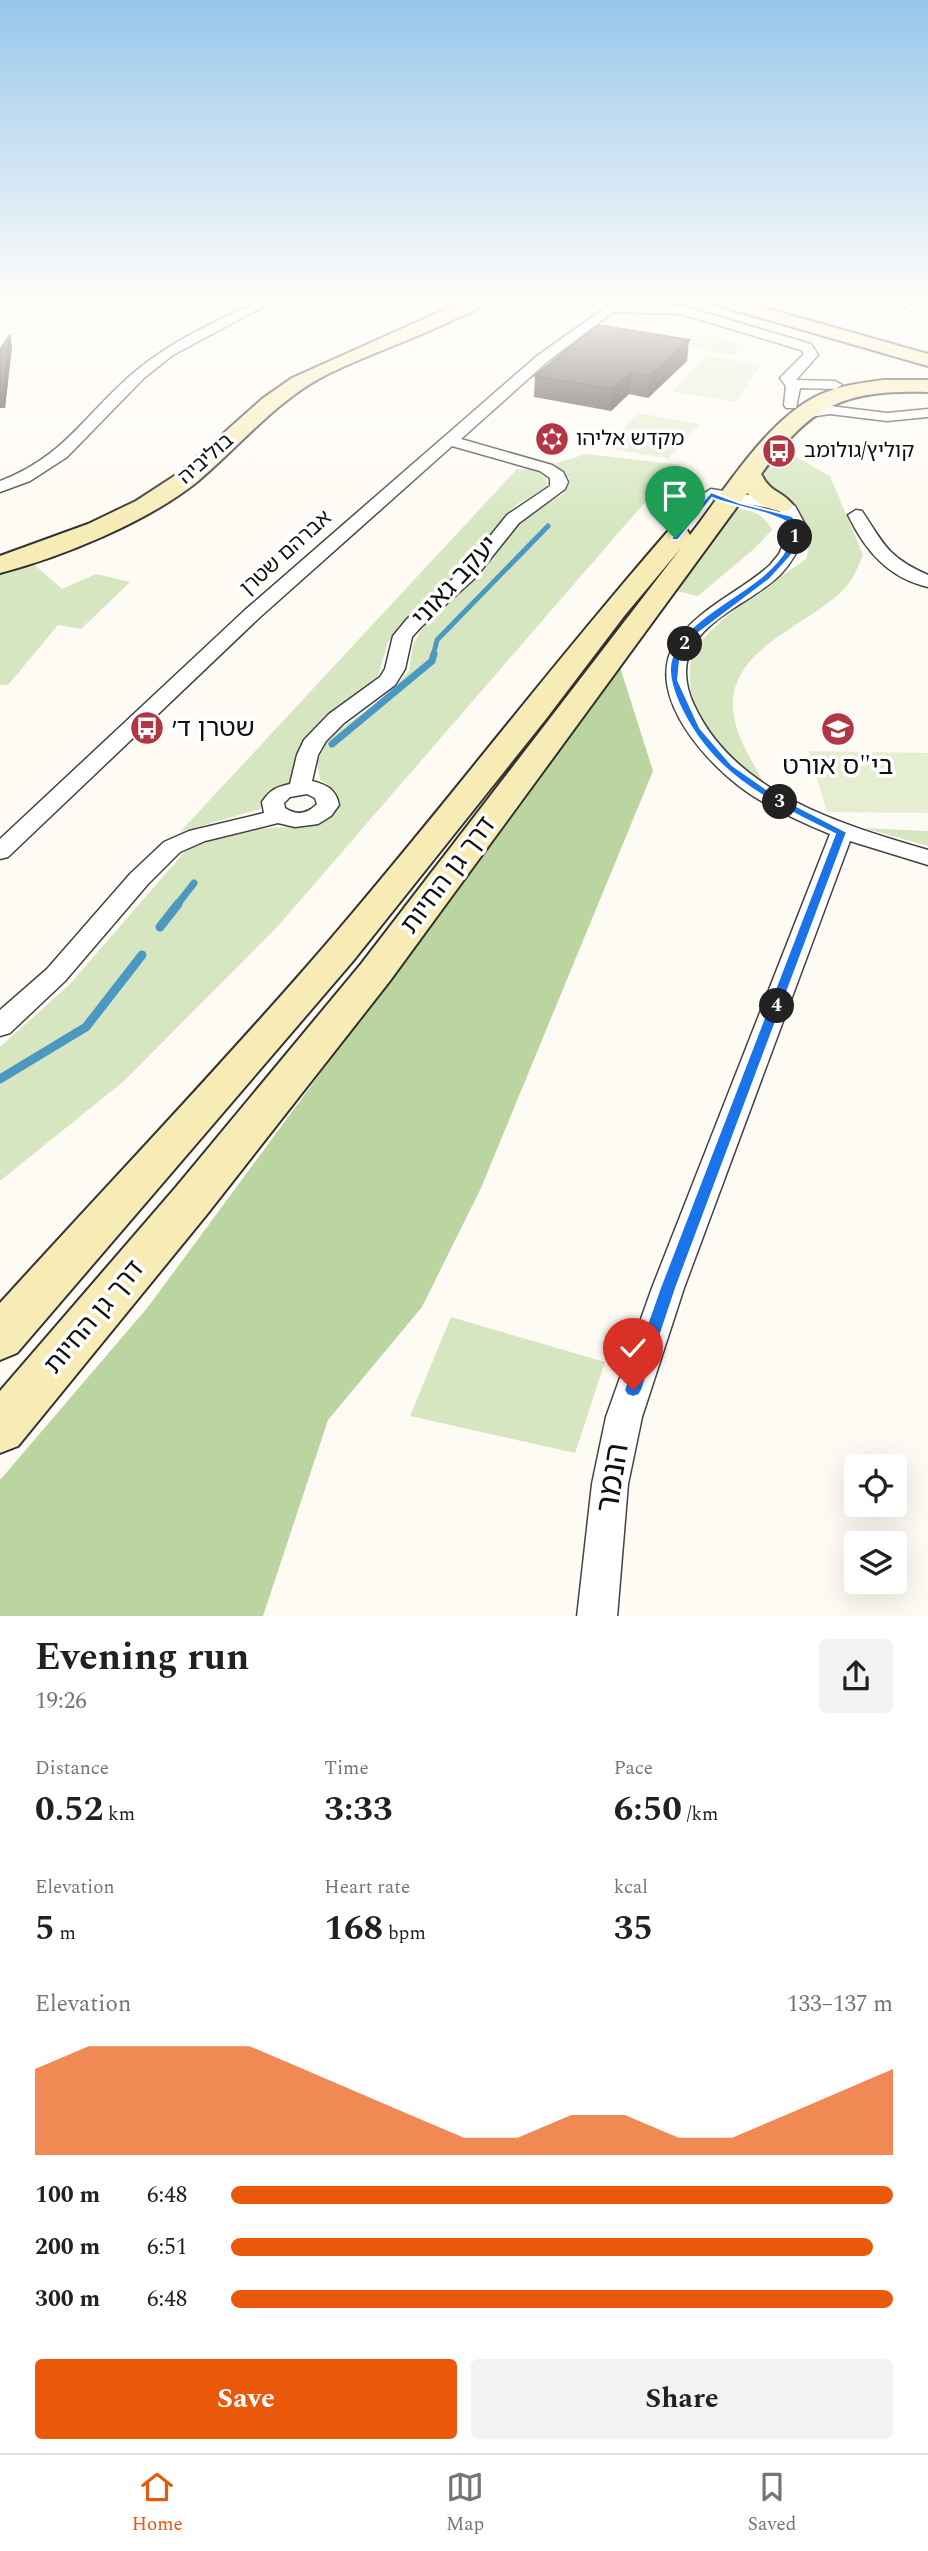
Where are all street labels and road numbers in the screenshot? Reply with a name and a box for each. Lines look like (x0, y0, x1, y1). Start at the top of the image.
street label: בוליביה (171, 426, 241, 492)
street label: אברהם שטרן (233, 503, 339, 603)
street label: יעקב גאוני (402, 526, 508, 636)
street label: דרך גן החיות (390, 808, 506, 942)
street label: דרך גן החיות (34, 1251, 154, 1383)
street label: הנמר (583, 1440, 643, 1516)

